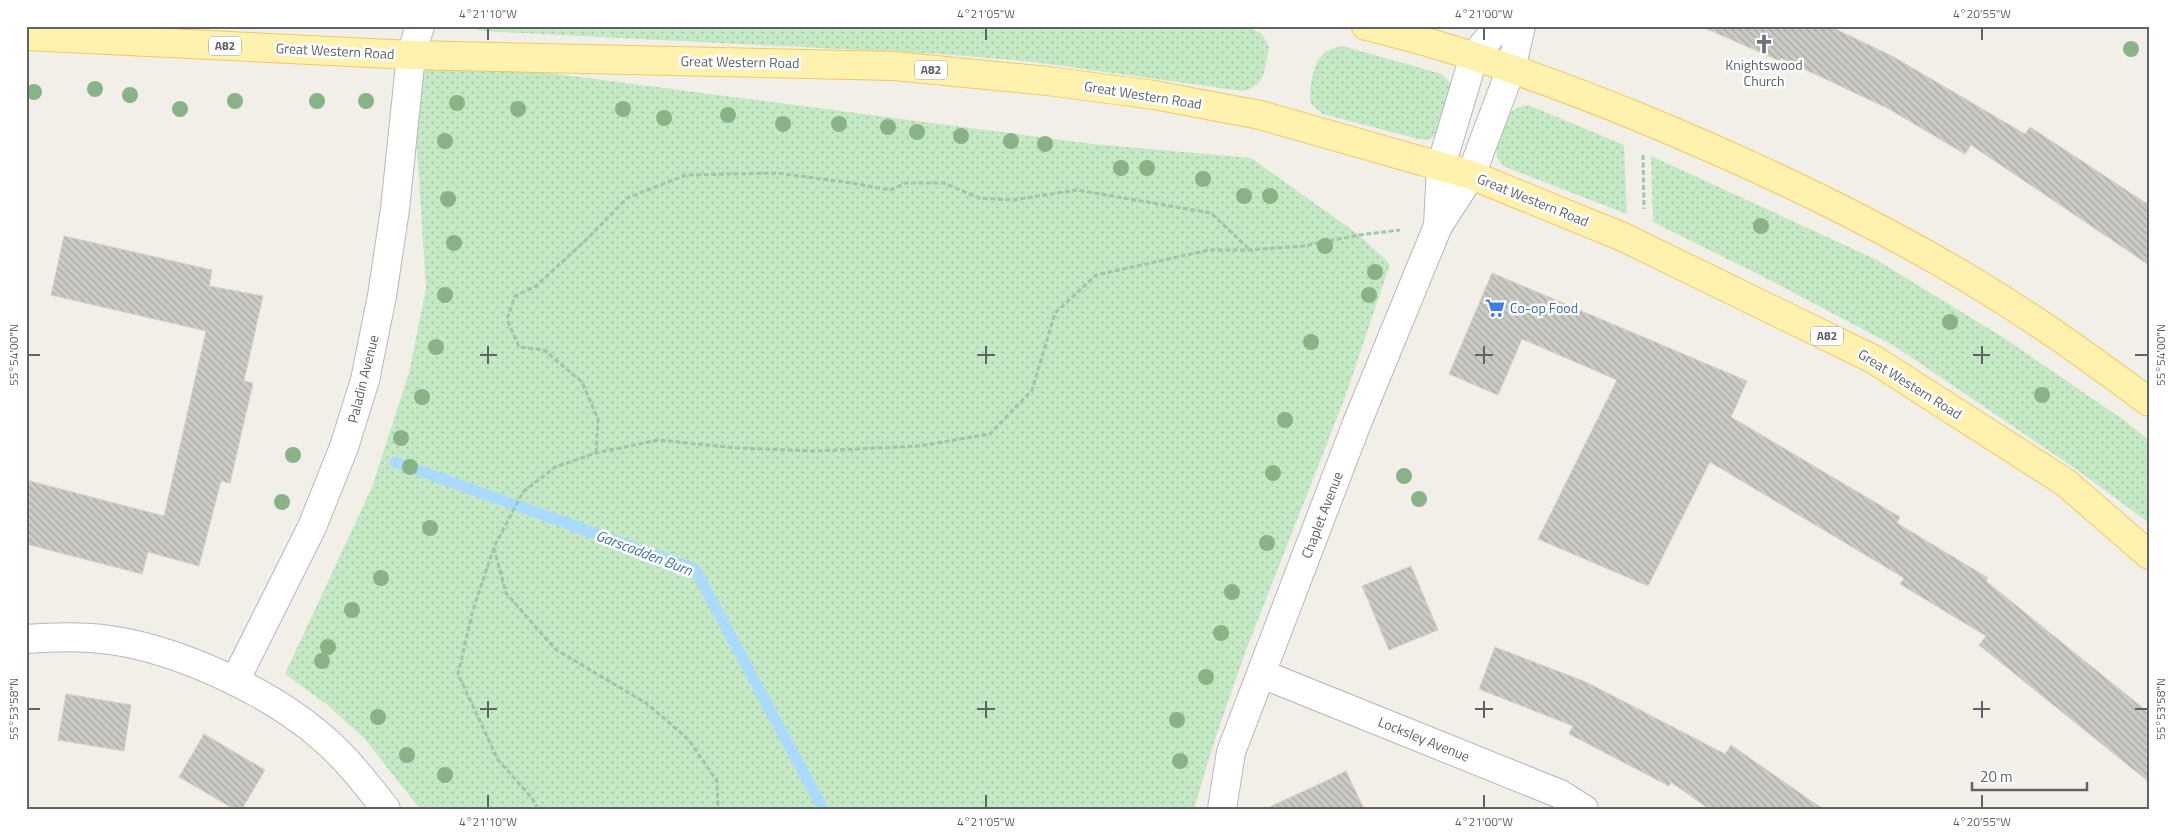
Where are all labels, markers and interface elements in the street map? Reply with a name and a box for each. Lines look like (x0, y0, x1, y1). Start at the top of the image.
text: 4°21'10"W (459, 4, 517, 23)
text: 4°21'05"W (957, 4, 1015, 23)
text: 4°21'00"W (1455, 4, 1513, 23)
text: 4°20'55"W (1953, 4, 2011, 23)
church icon: Knightswood Church (1753, 33, 1775, 55)
road number: A82 (209, 36, 241, 56)
street label: Great Western Road (275, 37, 395, 64)
street label: Great Western Road (680, 50, 800, 73)
place label: Knightswood Church (1725, 54, 1803, 91)
road number: A82 (915, 60, 947, 80)
street label: Great Western Road (1083, 75, 1203, 114)
street label: Great Western Road (1474, 168, 1592, 232)
supermarket icon: Co-op Food (1484, 297, 1506, 319)
place label: Co-op Food (1510, 297, 1578, 318)
text: 55°54'00"N (4, 324, 23, 386)
text: 55°54'00"N (2151, 324, 2170, 386)
road number: A82 (1811, 326, 1843, 346)
street label: Paladin Avenue (341, 333, 384, 425)
street label: Great Western Road (1854, 343, 1966, 424)
street label: Chaplet Avenue (1295, 468, 1348, 561)
water label: Garscadden Burn (593, 524, 696, 582)
text: 55°53'58"N (4, 678, 23, 740)
text: 55°53'58"N (2151, 678, 2170, 740)
street label: Locksley Avenue (1375, 711, 1473, 766)
scale bar (1972, 760, 2088, 792)
text: 20 m (1980, 765, 2013, 788)
text: 4°21'10"W (459, 812, 517, 831)
text: 4°21'05"W (957, 812, 1015, 831)
text: 4°21'00"W (1455, 812, 1513, 831)
text: 4°20'55"W (1953, 812, 2011, 831)

